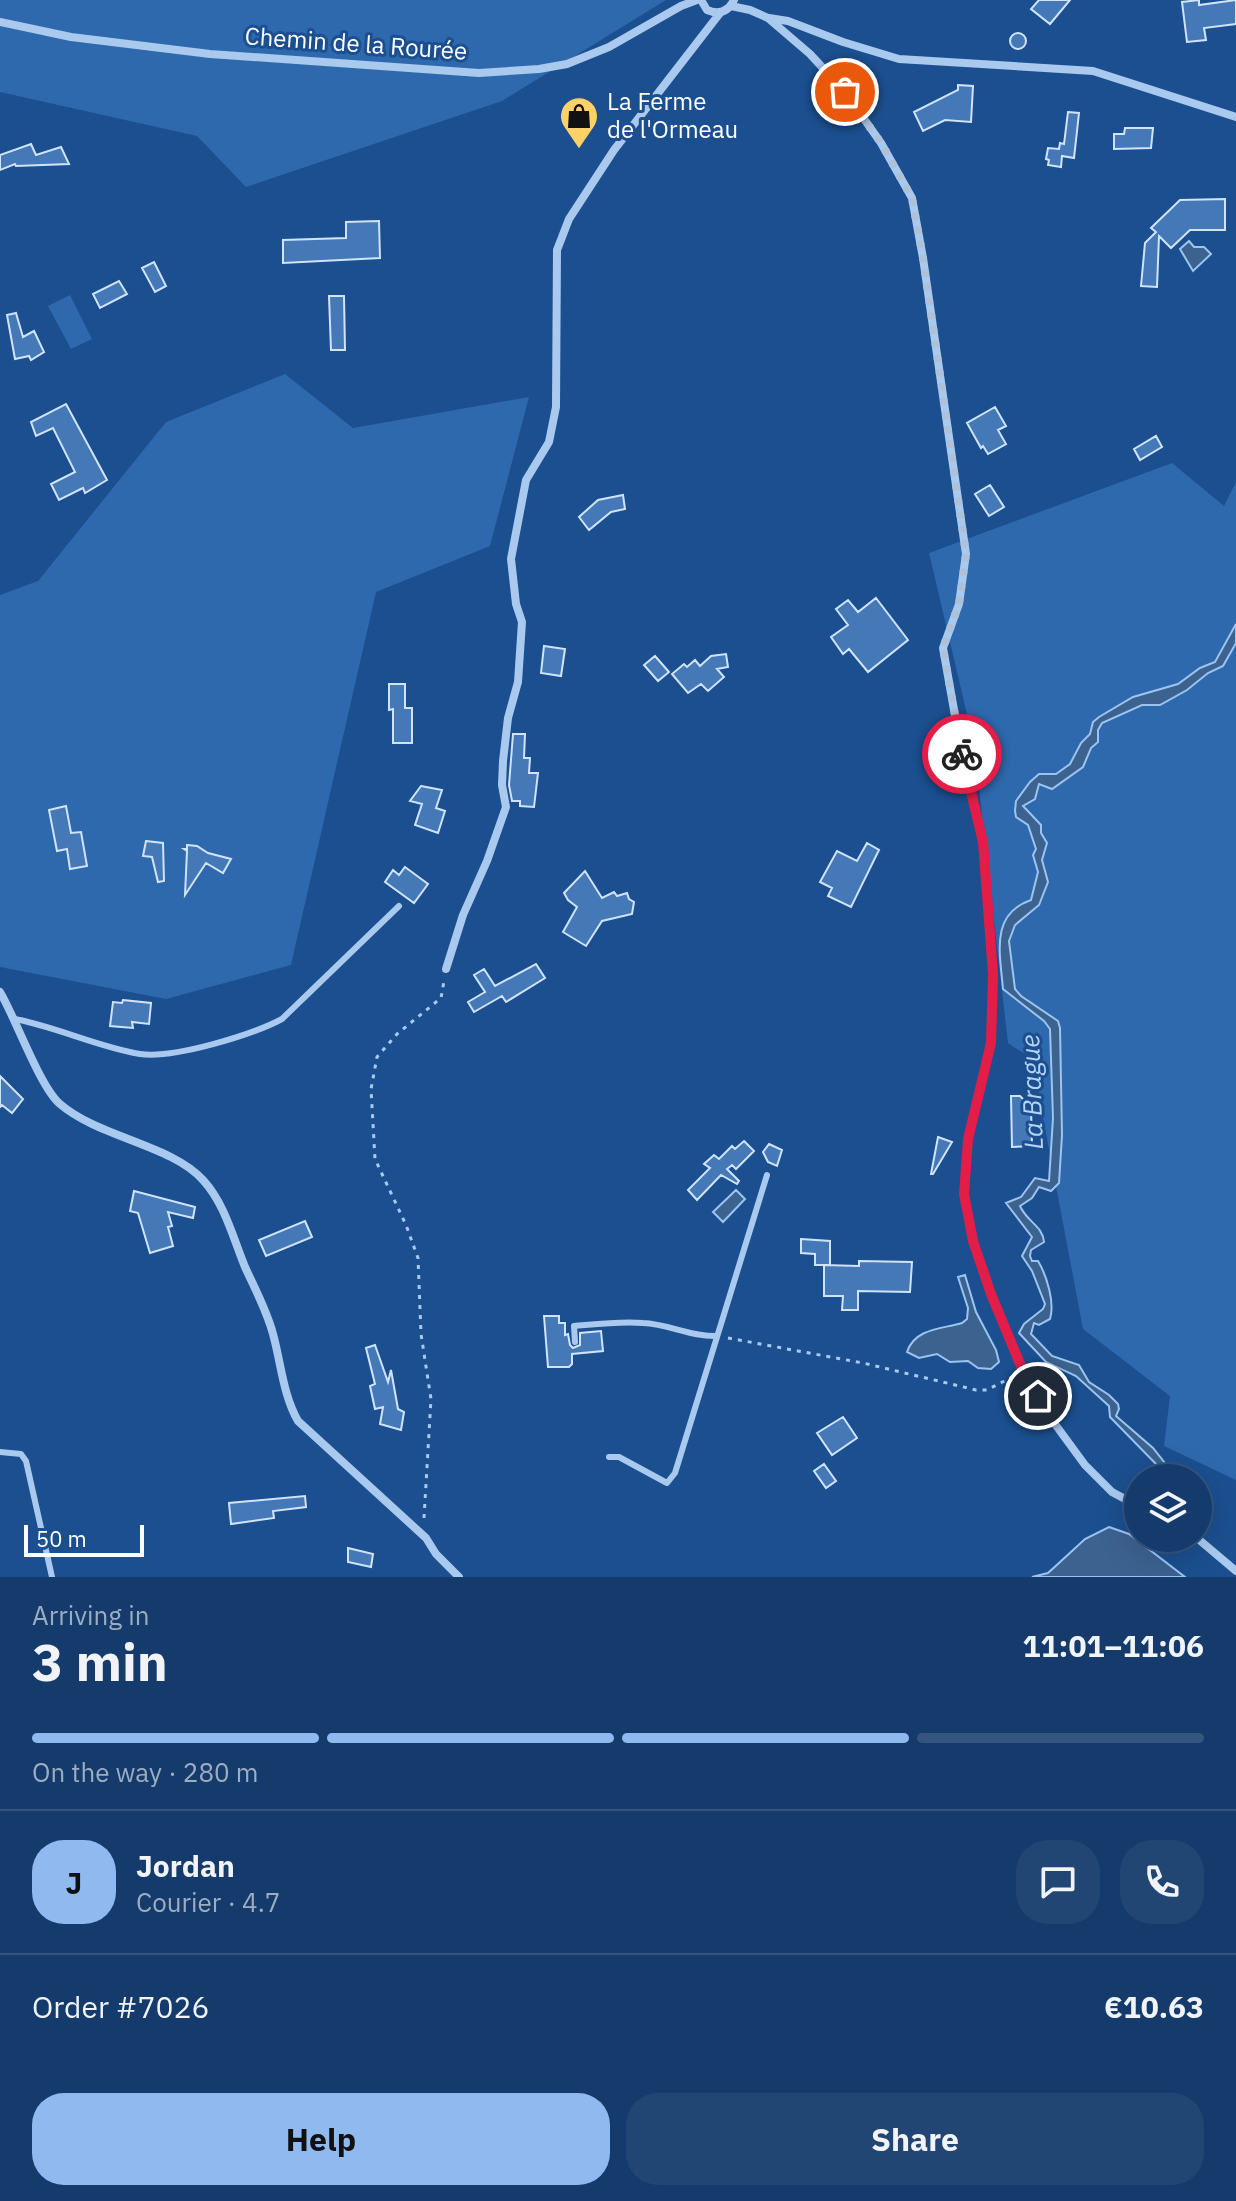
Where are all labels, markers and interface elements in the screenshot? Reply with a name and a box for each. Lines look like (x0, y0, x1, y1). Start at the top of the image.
street label: Chemin de la Rourée (244, 19, 468, 67)
pin (811, 58, 879, 126)
icon: bag (823, 70, 867, 114)
place label: La Ferme de l'Ormeau (607, 85, 738, 145)
shop icon: La Ferme de l'Ormeau (558, 95, 600, 150)
courier (922, 714, 1002, 794)
icon: bike (940, 732, 984, 776)
water label: La Brague (1012, 1034, 1050, 1150)
pin (1004, 1362, 1072, 1430)
icon: home (1016, 1374, 1060, 1418)
map controls (1124, 1464, 1212, 1552)
button: layers (1124, 1464, 1212, 1552)
scale bar (24, 1521, 144, 1557)
text: 50 m (36, 1524, 87, 1553)
text: Arriving in (32, 1598, 149, 1632)
text: 11:01–11:06 (1023, 1626, 1204, 1665)
text: 3 min (32, 1628, 168, 1695)
text: On the way · 280 m (32, 1755, 258, 1789)
button: chat (1016, 1840, 1100, 1924)
button: phone (1120, 1840, 1204, 1924)
text: Jordan (136, 1846, 235, 1885)
text: J (66, 1863, 82, 1902)
text: Courier · 4.7 (136, 1885, 280, 1919)
text: Order #7026 (32, 1987, 209, 2026)
text: €10.63 (1104, 1987, 1204, 2026)
button: Help (32, 2093, 610, 2185)
button: Share (626, 2093, 1204, 2185)

